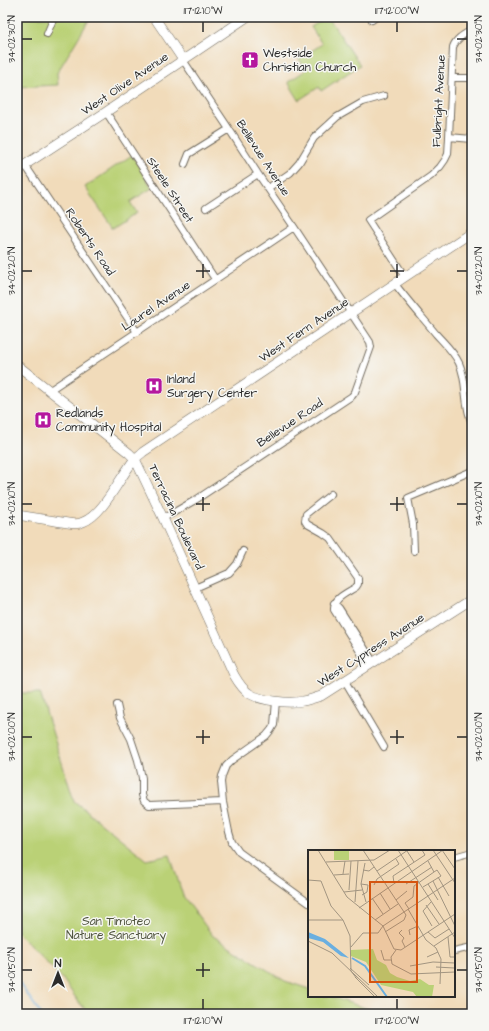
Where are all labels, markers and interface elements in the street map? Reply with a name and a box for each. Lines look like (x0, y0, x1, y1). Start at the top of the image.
text: 117°12'10"W (184, 4, 223, 18)
text: 117°12'00"W (375, 4, 420, 18)
text: 34°02'30"N (5, 15, 19, 63)
text: 34°02'30"N (472, 15, 486, 63)
place label: Westside Christian Church (263, 45, 356, 76)
street label: West Olive Avenue (78, 48, 172, 119)
church icon: Westside Christian Church (240, 50, 260, 70)
street label: Fulbright Avenue (428, 54, 451, 148)
street label: Bellevue Avenue (232, 117, 294, 200)
street label: Steele Street (142, 154, 198, 227)
street label: Roberts Road (61, 205, 119, 279)
text: 34°02'20"N (5, 247, 19, 295)
text: 34°02'20"N (472, 247, 486, 295)
street label: Laurel Avenue (118, 277, 194, 335)
street label: West Fern Avenue (256, 293, 353, 366)
place label: Inland Surgery Center (167, 371, 257, 403)
hospital icon: Inland Surgery Center (144, 376, 164, 396)
street label: Bellevue Road (254, 395, 326, 451)
place label: Redlands Community Hospital (56, 405, 162, 437)
hospital icon: Redlands Community Hospital (33, 410, 53, 430)
street label: Terracina Boulevard (144, 462, 208, 572)
text: 34°02'10"N (5, 482, 19, 526)
text: 34°02'10"N (472, 482, 486, 526)
street label: West Cypress Avenue (314, 609, 429, 692)
text: 34°02'00"N (5, 713, 19, 762)
text: 34°02'00"N (472, 713, 486, 762)
inset map (308, 850, 455, 997)
park label: San Timoteo Nature Sanctuary (66, 913, 166, 945)
text: 34°01'50"N (5, 947, 19, 993)
text: 34°01'50"N (472, 947, 486, 993)
north arrow (38, 953, 78, 993)
text: N (55, 956, 62, 971)
text: 117°12'10"W (184, 1014, 223, 1028)
text: 117°12'00"W (375, 1014, 420, 1028)

